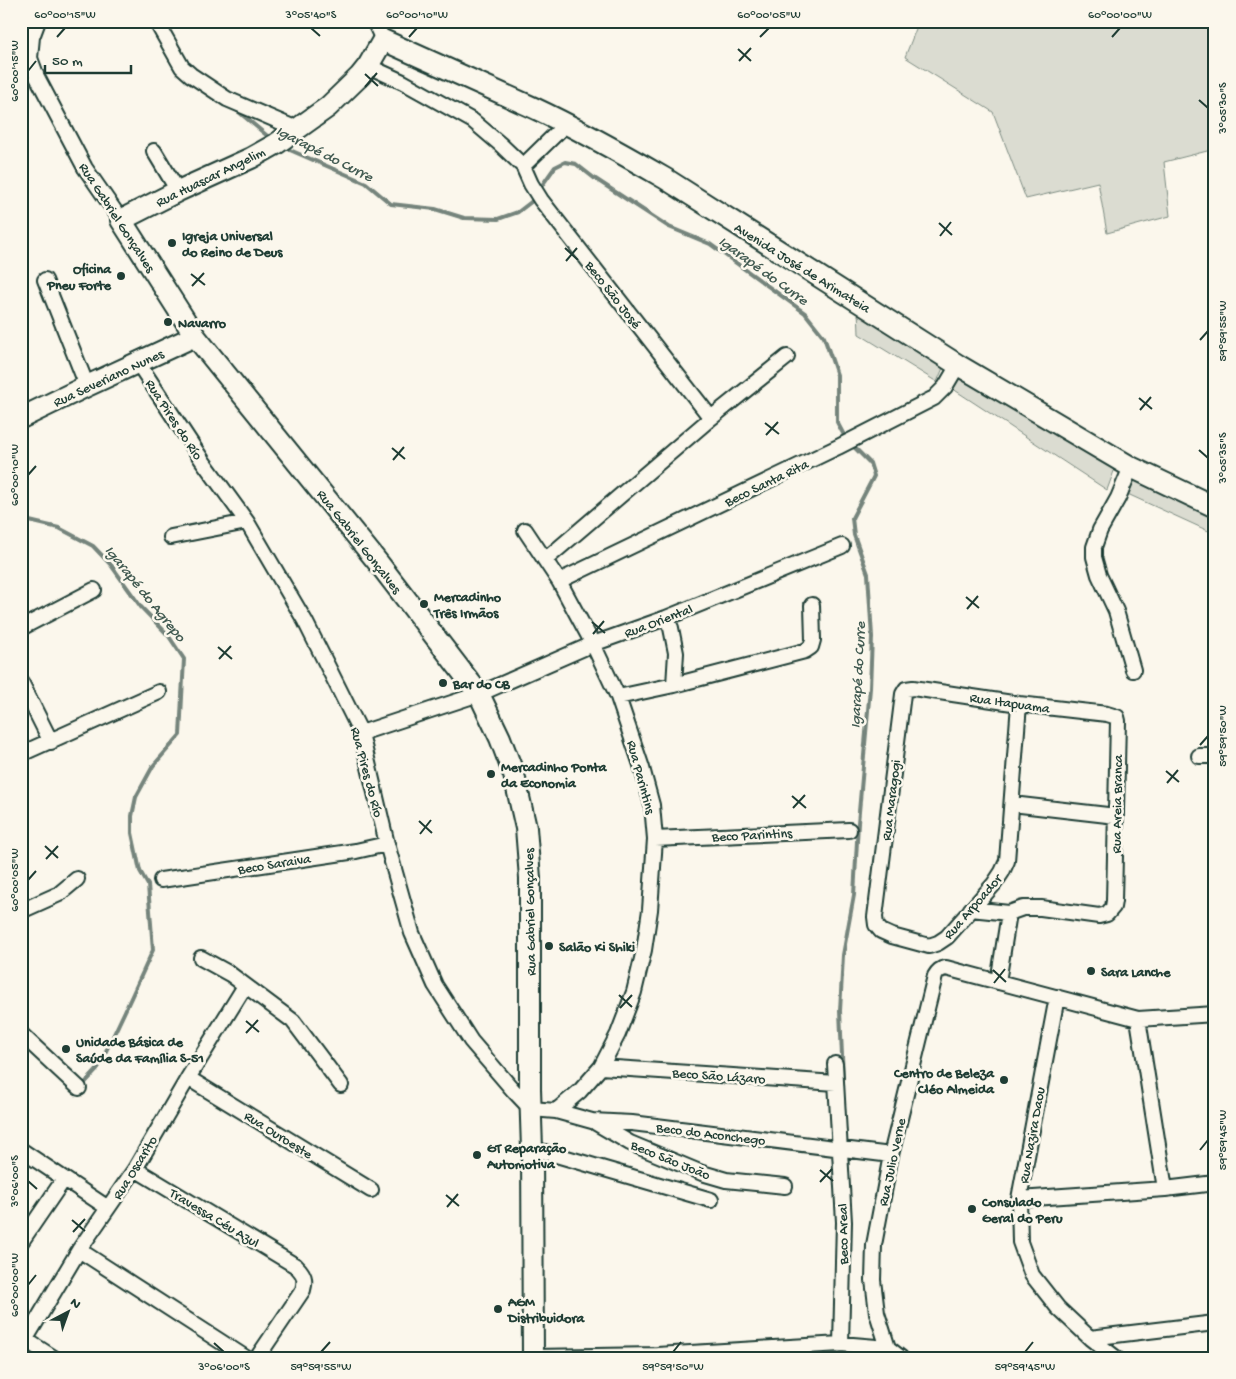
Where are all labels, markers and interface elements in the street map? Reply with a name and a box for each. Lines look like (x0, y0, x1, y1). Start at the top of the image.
text: 60°00'15"W (34, 9, 96, 23)
text: 3°05'40"S (285, 9, 337, 23)
text: 60°00'10"W (386, 9, 448, 23)
text: 60°00'05"W (737, 9, 801, 23)
text: 60°00'00"W (1088, 9, 1152, 23)
text: 60°00'15"W (9, 40, 23, 102)
scale bar (45, 42, 131, 74)
text: 50 m (52, 53, 83, 71)
text: 3°05'30"S (1217, 82, 1231, 135)
water label: Igarapé do Curre (273, 123, 377, 188)
street label: Rua Huascar Angelim (154, 144, 269, 212)
street label: Rua Gabriel Gonçalves (74, 160, 158, 277)
street label: Avenida José de Arimateia (730, 220, 874, 319)
place label: Igreja Universal do Reino de Deus (182, 229, 283, 262)
water label: Igarapé do Curre (714, 233, 812, 311)
marker: Igreja Universal do Reino de Deus (166, 237, 178, 249)
street label: Beco São José (580, 257, 644, 334)
place label: Oficina Pneu Forte (46, 262, 112, 295)
marker: Oficina Pneu Forte (115, 270, 127, 282)
text: 59°59'55"W (1217, 301, 1231, 361)
marker: Navarro (162, 316, 174, 328)
place label: Navarro (178, 316, 227, 333)
street label: Rua Severiano Nunes (51, 346, 168, 412)
street label: Rua Pires do Río (140, 377, 205, 464)
text: 3°05'35"S (1217, 432, 1231, 484)
text: 60°00'10"W (9, 444, 23, 506)
street label: Beco Santa Rita (721, 456, 813, 512)
street label: Rua Gabriel Gonçalves (312, 487, 404, 599)
water label: Igarapé do Agrepo (100, 543, 189, 647)
place label: Mercadinho Três Irmãos (433, 590, 502, 623)
marker: Mercadinho Três Irmãos (418, 598, 430, 610)
street label: Rua Oriental (622, 602, 695, 643)
water label: Igarapé do Curre (847, 620, 871, 729)
marker: Bar do CB (437, 677, 449, 689)
place label: Bar do CB (452, 677, 511, 694)
street label: Rua Itapuama (968, 690, 1052, 719)
text: 59°59'50"W (1217, 705, 1231, 767)
street label: Rua Pires do Río (345, 726, 386, 820)
street label: Rua Parintins (622, 739, 658, 817)
street label: Rua Areia Branca (1109, 753, 1128, 853)
street label: Rua Maragogi (879, 759, 906, 842)
place label: Mercadinho Ponta da Economia (501, 760, 608, 793)
marker: Mercadinho Ponta da Economia (485, 768, 497, 780)
street label: Beco Parintins (711, 826, 794, 847)
street label: Rua Gabriel Gonçalves (522, 847, 541, 976)
text: 60°00'05"W (9, 848, 23, 912)
street label: Beco Saraiva (236, 851, 313, 880)
street label: Rua Arpoador (941, 871, 1007, 944)
marker: Salão Ki Shiki (543, 940, 555, 952)
place label: Salão Ki Shiki (559, 940, 635, 957)
marker: Sara Lanche (1085, 965, 1097, 977)
place label: Sara Lanche (1101, 965, 1171, 982)
place label: Unidade Básica de Saúde da Família S-51 (76, 1035, 204, 1068)
marker: Unidade Básica de Saúde da Família S-51 (60, 1043, 72, 1055)
street label: Beco São Lázaro (671, 1066, 766, 1089)
place label: Centro de Beleza Cléo Almeida (893, 1066, 995, 1099)
marker: Centro de Beleza Cléo Almeida (998, 1074, 1010, 1086)
street label: Rua Nazira Daou (1017, 1085, 1050, 1185)
street label: Rua Ouroeste (240, 1108, 316, 1164)
text: 59°59'45"W (1217, 1110, 1231, 1170)
street label: Rua Julio Verne (876, 1116, 911, 1208)
street label: Beco do Aconchego (654, 1120, 766, 1151)
street label: Rua Oscarito (110, 1133, 162, 1203)
street label: Beco São João (627, 1137, 712, 1185)
place label: GT Reparação Automotiva (486, 1141, 567, 1174)
marker: GT Reparação Automotiva (471, 1149, 483, 1161)
text: 3°06'00"S (9, 1155, 23, 1208)
street label: Travessa Céu Azul (165, 1185, 262, 1253)
place label: Consulado Geral do Peru (981, 1195, 1063, 1228)
street label: Beco Areal (835, 1203, 854, 1266)
marker: Consulado Geral do Peru (966, 1203, 978, 1215)
text: 60°00'00"W (9, 1253, 23, 1317)
north arrow (42, 1286, 92, 1336)
text: N (66, 1295, 84, 1313)
place label: AGM Distribuidora (506, 1295, 585, 1328)
marker: AGM Distribuidora (492, 1303, 504, 1315)
text: 3°06'00"S (197, 1361, 250, 1375)
text: 59°59'55"W (291, 1361, 351, 1375)
text: 59°59'50"W (642, 1361, 704, 1375)
text: 59°59'45"W (995, 1361, 1055, 1375)

